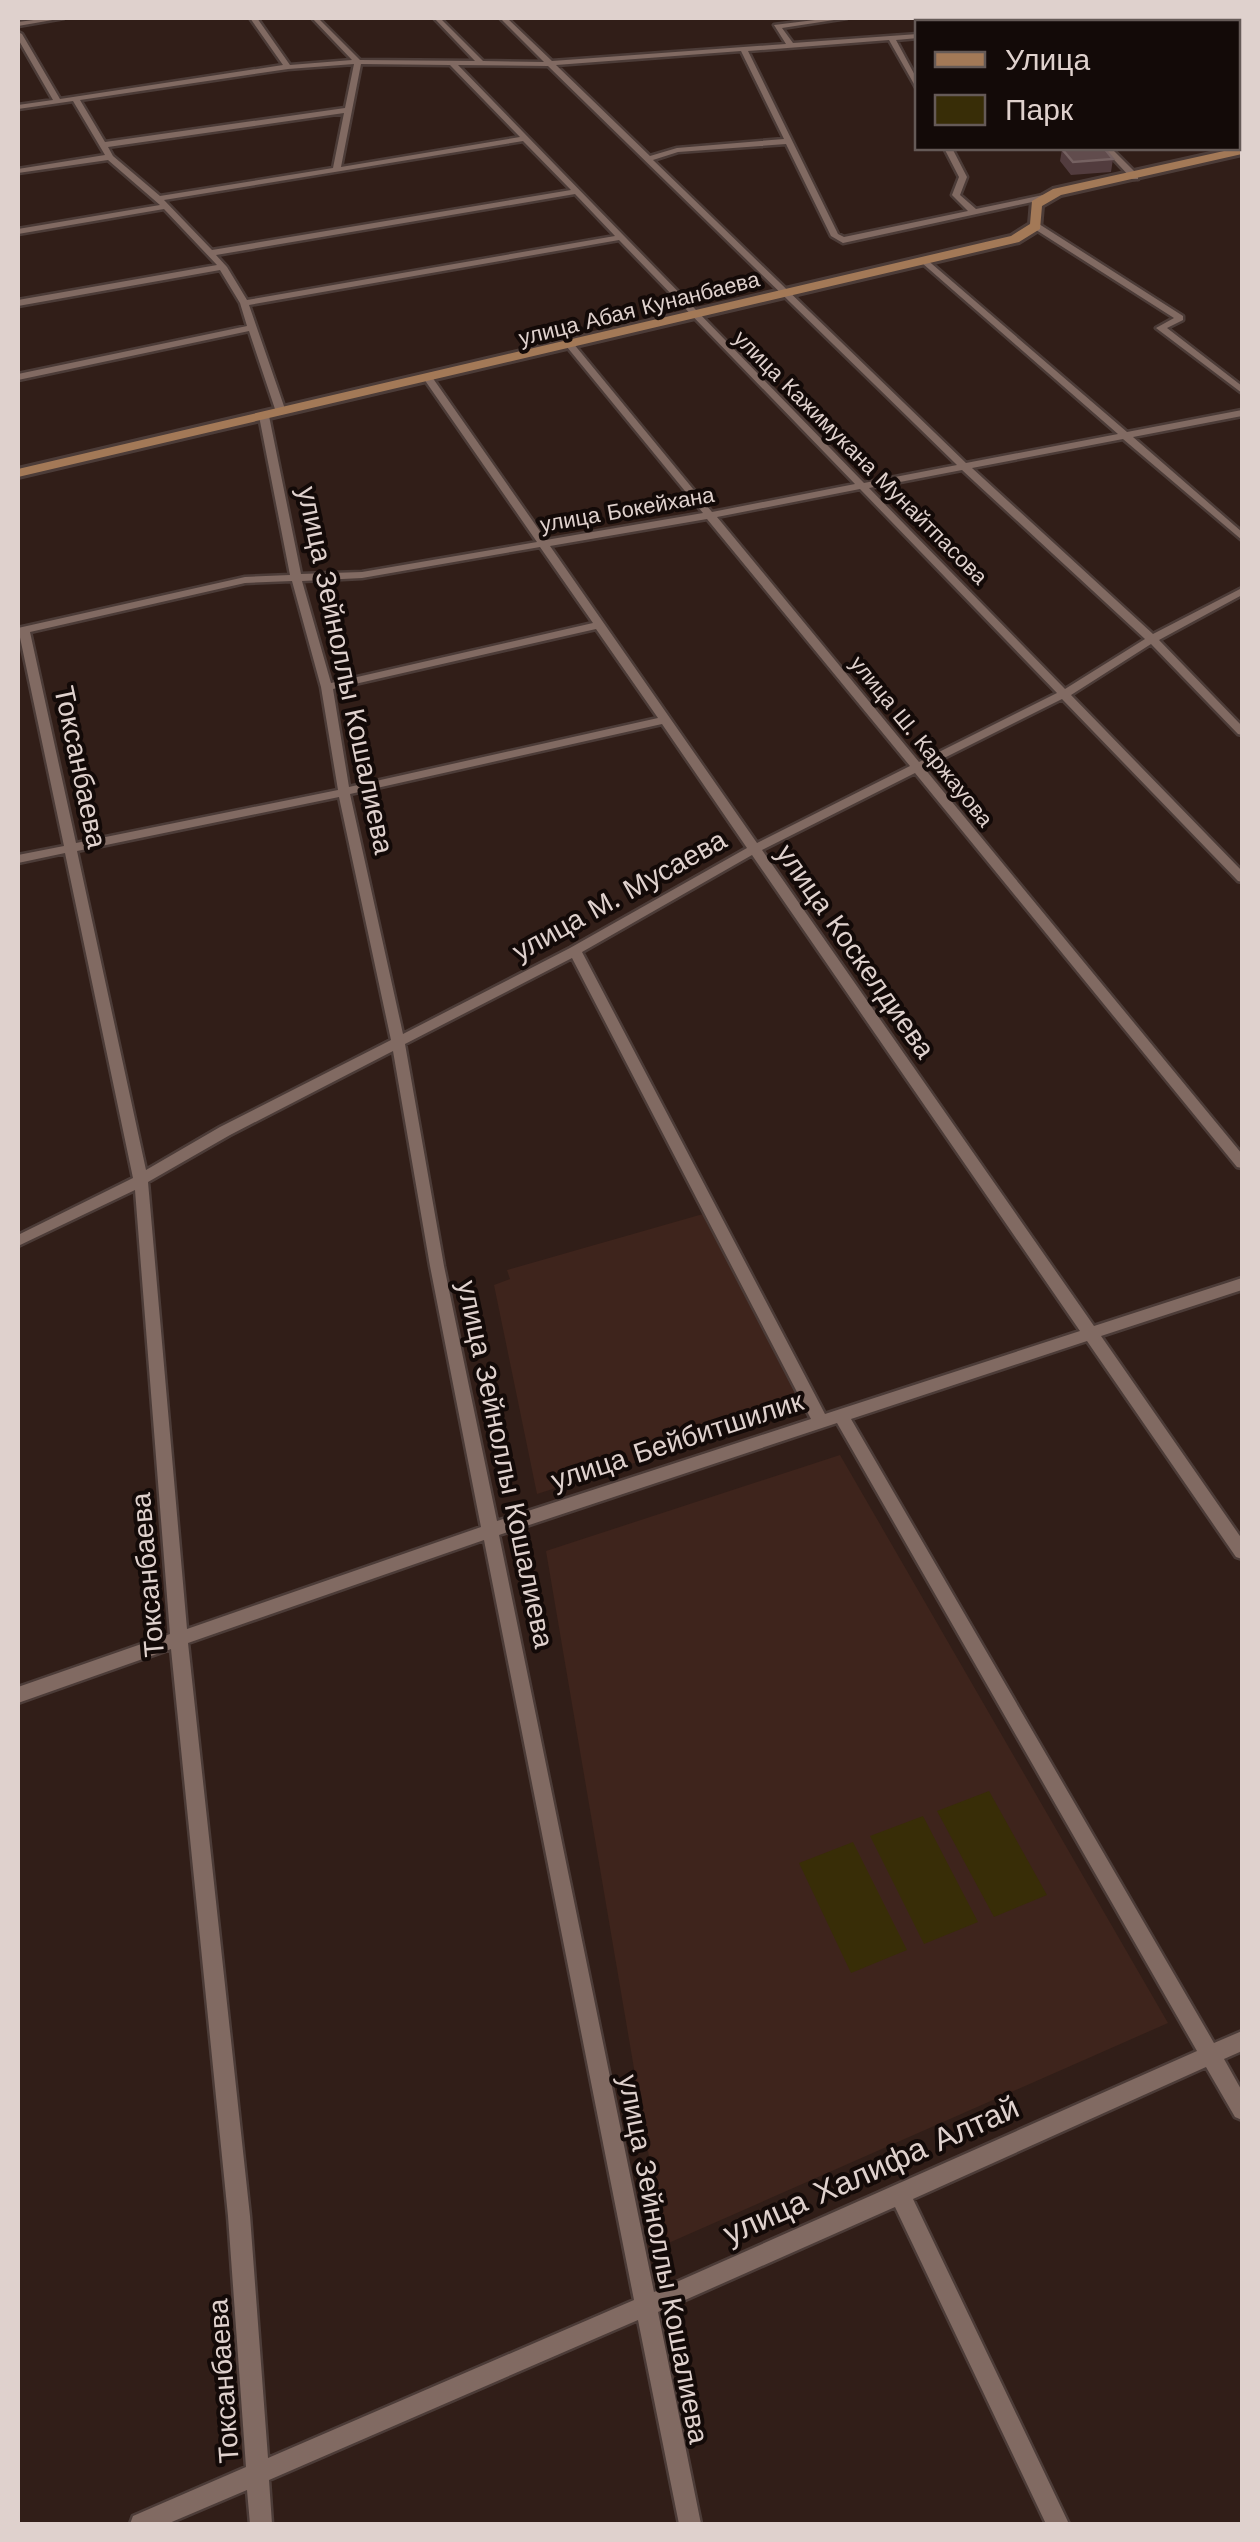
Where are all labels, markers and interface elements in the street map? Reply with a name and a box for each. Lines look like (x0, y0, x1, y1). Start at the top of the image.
legend (915, 20, 1240, 150)
text: Улица (1005, 42, 1090, 77)
text: Парк (1005, 92, 1074, 127)
street label: улица Абая Кунанбаева (516, 266, 763, 350)
street label: улица Кажимукана Мунайтпасова (729, 325, 993, 590)
street label: улица Бокейхана (538, 482, 717, 537)
street label: улица Зейноллы Кошалиева (290, 483, 401, 857)
street label: улица Ш. Каржауова (845, 651, 999, 832)
street label: Токсанбаева (47, 683, 114, 852)
street label: улица М. Мусаева (507, 823, 732, 968)
street label: улица Коскелдиева (769, 838, 942, 1065)
street label: улица Зейноллы Кошалиева (450, 1277, 561, 1651)
street label: улица Бейбитшилик (547, 1384, 808, 1497)
street label: Токсанбаева (124, 1491, 171, 1658)
street label: улица Зейноллы Кошалиева (612, 2072, 716, 2447)
street label: улица Халифа Алтай (717, 2088, 1025, 2252)
street label: Токсанбаева (201, 2297, 246, 2464)

